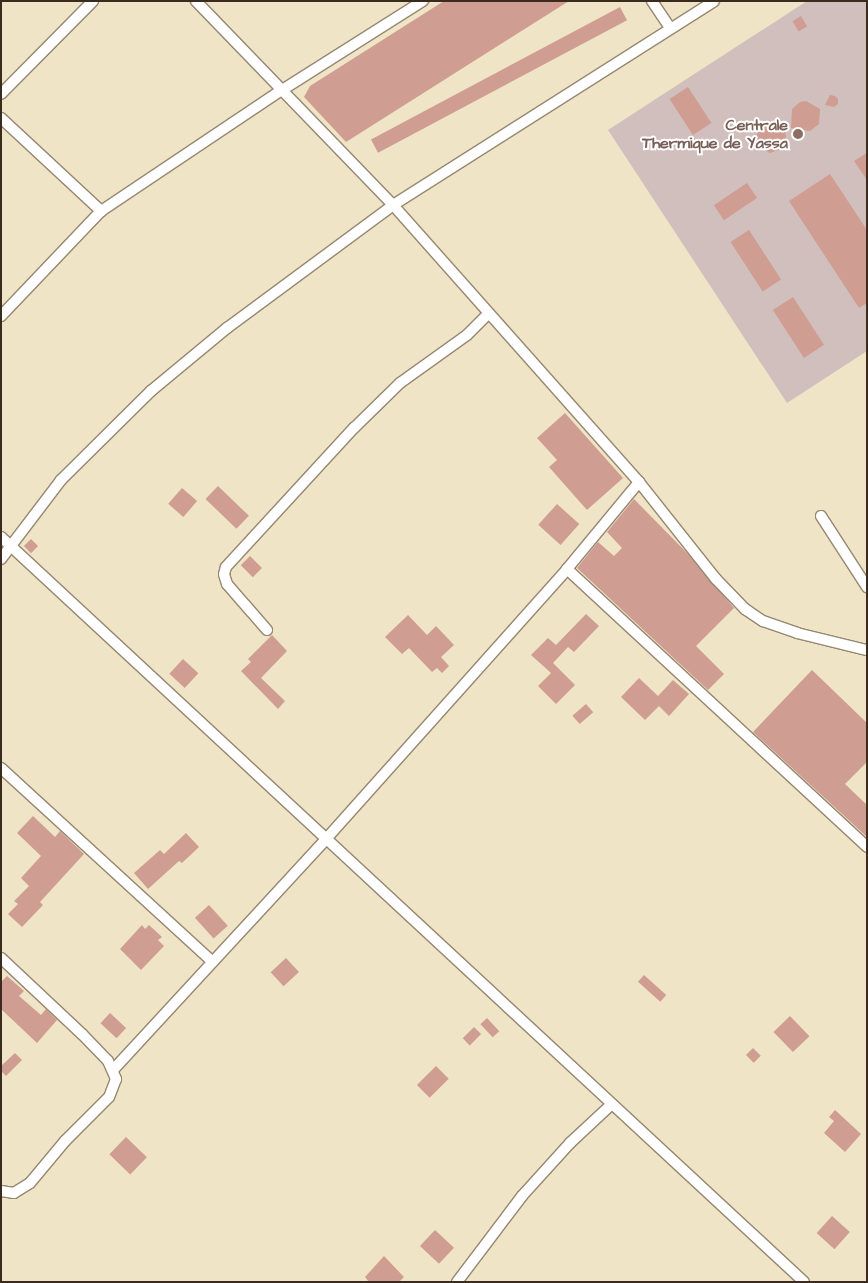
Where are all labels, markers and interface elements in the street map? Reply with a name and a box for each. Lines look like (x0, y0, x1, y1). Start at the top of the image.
place label: Centrale Thermique de Yassa (642, 115, 788, 153)
marker: Centrale Thermique de Yassa (792, 128, 804, 140)

